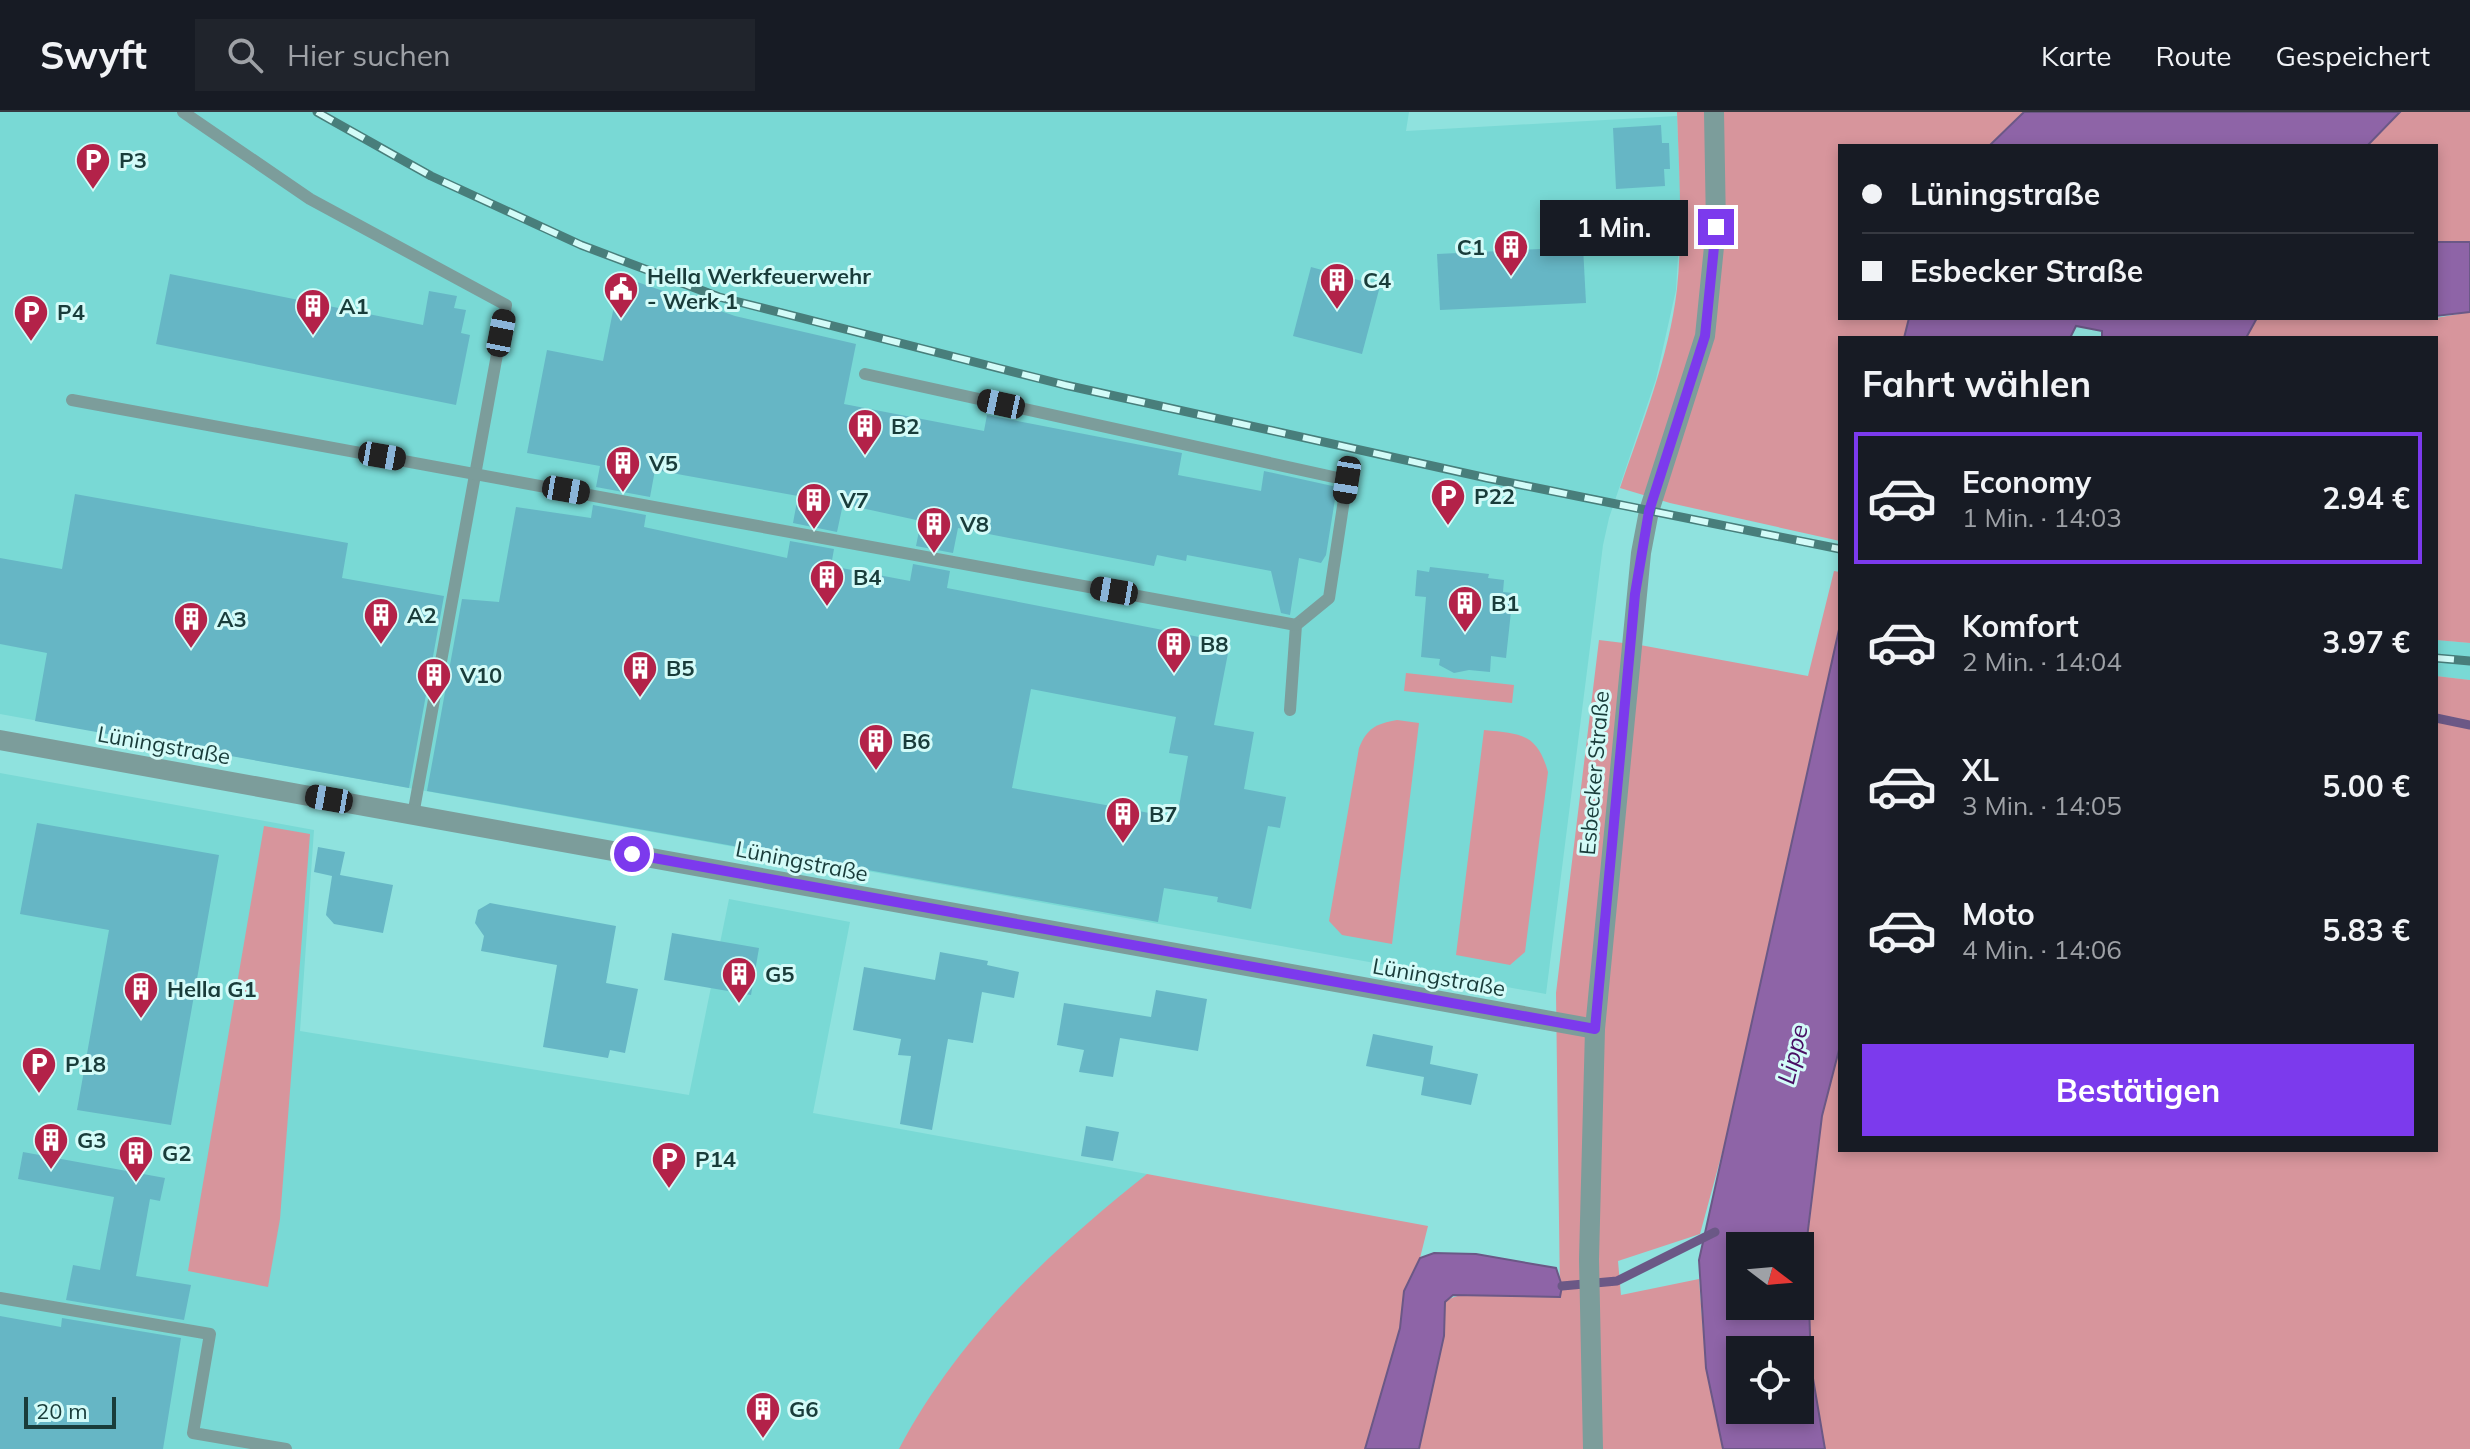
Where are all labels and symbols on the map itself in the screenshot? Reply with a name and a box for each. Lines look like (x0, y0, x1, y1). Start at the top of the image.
parking icon: P3 (74, 141, 112, 191)
place label: P3 (119, 146, 147, 174)
callout: 1 Min. (1540, 199, 1688, 255)
route end (1698, 209, 1734, 245)
building icon: C1 (1492, 228, 1530, 278)
place label: C1 (1457, 233, 1485, 261)
building icon: C4 (1318, 261, 1356, 311)
place label: Hella Werkfeuerwehr - Werk 1 (647, 262, 871, 315)
place label: C4 (1363, 266, 1391, 294)
public building icon: Hella Werkfeuerwehr - Werk 1 (602, 270, 640, 320)
building icon: A1 (294, 287, 332, 337)
place label: A1 (339, 292, 369, 320)
parking icon: P4 (12, 293, 50, 343)
place label: P4 (57, 298, 85, 326)
car (485, 307, 517, 359)
car (975, 387, 1027, 421)
building icon: B2 (846, 407, 884, 457)
place label: B2 (891, 412, 919, 440)
car (356, 440, 408, 472)
building icon: V5 (604, 444, 642, 494)
place label: V5 (648, 449, 678, 477)
car (1331, 454, 1363, 506)
car (540, 474, 592, 506)
parking icon: P22 (1429, 477, 1467, 527)
building icon: V7 (795, 481, 833, 531)
place label: P22 (1474, 482, 1515, 510)
place label: V7 (839, 486, 869, 514)
building icon: V8 (915, 505, 953, 555)
place label: V8 (959, 510, 989, 538)
building icon: B4 (808, 558, 846, 608)
place label: B4 (853, 563, 881, 591)
car (1088, 575, 1140, 607)
building icon: B1 (1446, 584, 1484, 634)
place label: B1 (1491, 589, 1519, 617)
building icon: A2 (362, 596, 400, 646)
building icon: A3 (172, 600, 210, 650)
place label: A2 (407, 601, 437, 629)
place label: A3 (217, 605, 247, 633)
building icon: B8 (1155, 625, 1193, 675)
place label: B8 (1200, 630, 1228, 658)
building icon: B5 (621, 649, 659, 699)
place label: B5 (666, 654, 694, 682)
building icon: V10 (415, 656, 453, 706)
place label: V10 (459, 661, 502, 689)
street label: Esbecker Straße (1573, 690, 1615, 856)
street label: Lüningstraße (95, 720, 233, 770)
building icon: B6 (857, 722, 895, 772)
place label: B6 (902, 727, 930, 755)
car (303, 783, 355, 815)
building icon: B7 (1104, 795, 1142, 845)
place label: B7 (1149, 800, 1177, 828)
street label: Lüningstraße (733, 834, 871, 888)
route start (614, 836, 650, 872)
street label: Lüningstraße (1370, 952, 1508, 1002)
building icon: G5 (720, 955, 758, 1005)
place label: G5 (765, 960, 794, 988)
building icon: Hella G1 (122, 970, 160, 1020)
place label: Hella G1 (167, 975, 257, 1003)
water label: Lippe (1770, 1021, 1814, 1087)
parking icon: P18 (20, 1045, 58, 1095)
place label: P18 (65, 1050, 106, 1078)
building icon: G3 (32, 1121, 70, 1171)
place label: G3 (77, 1126, 106, 1154)
building icon: G2 (117, 1134, 155, 1184)
place label: G2 (162, 1139, 191, 1167)
parking icon: P14 (650, 1140, 688, 1190)
place label: P14 (695, 1145, 736, 1173)
north arrow (1726, 1232, 1814, 1320)
building icon: G6 (744, 1390, 782, 1440)
scale bar (24, 1393, 116, 1429)
place label: G6 (789, 1395, 818, 1423)

